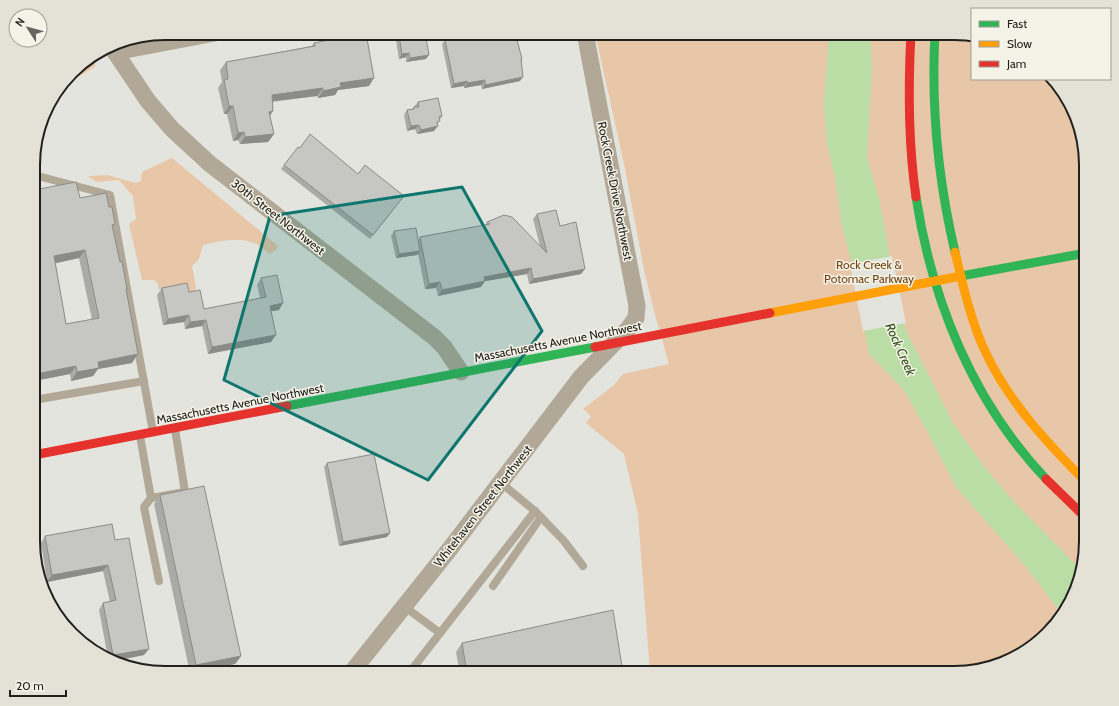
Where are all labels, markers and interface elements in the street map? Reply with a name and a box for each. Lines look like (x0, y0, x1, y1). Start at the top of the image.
north arrow (8, 8, 48, 48)
legend (971, 8, 1111, 80)
text: N (12, 15, 28, 29)
text: Fast (1007, 16, 1027, 31)
text: Slow (1007, 36, 1032, 51)
text: Jam (1006, 56, 1026, 71)
street label: Rock Creek Drive Northwest (595, 120, 636, 262)
street label: 30th Street Northwest (229, 175, 328, 258)
park label: Rock Creek & Potomac Parkway (824, 257, 914, 286)
street label: Massachusetts Avenue Northwest (473, 318, 643, 365)
water label: Rock Creek (882, 320, 920, 378)
street label: Massachusetts Avenue Northwest (155, 380, 325, 427)
street label: Whitehaven Street Northwest (430, 442, 535, 570)
scale bar (10, 672, 66, 698)
text: 20 m (16, 678, 44, 693)

